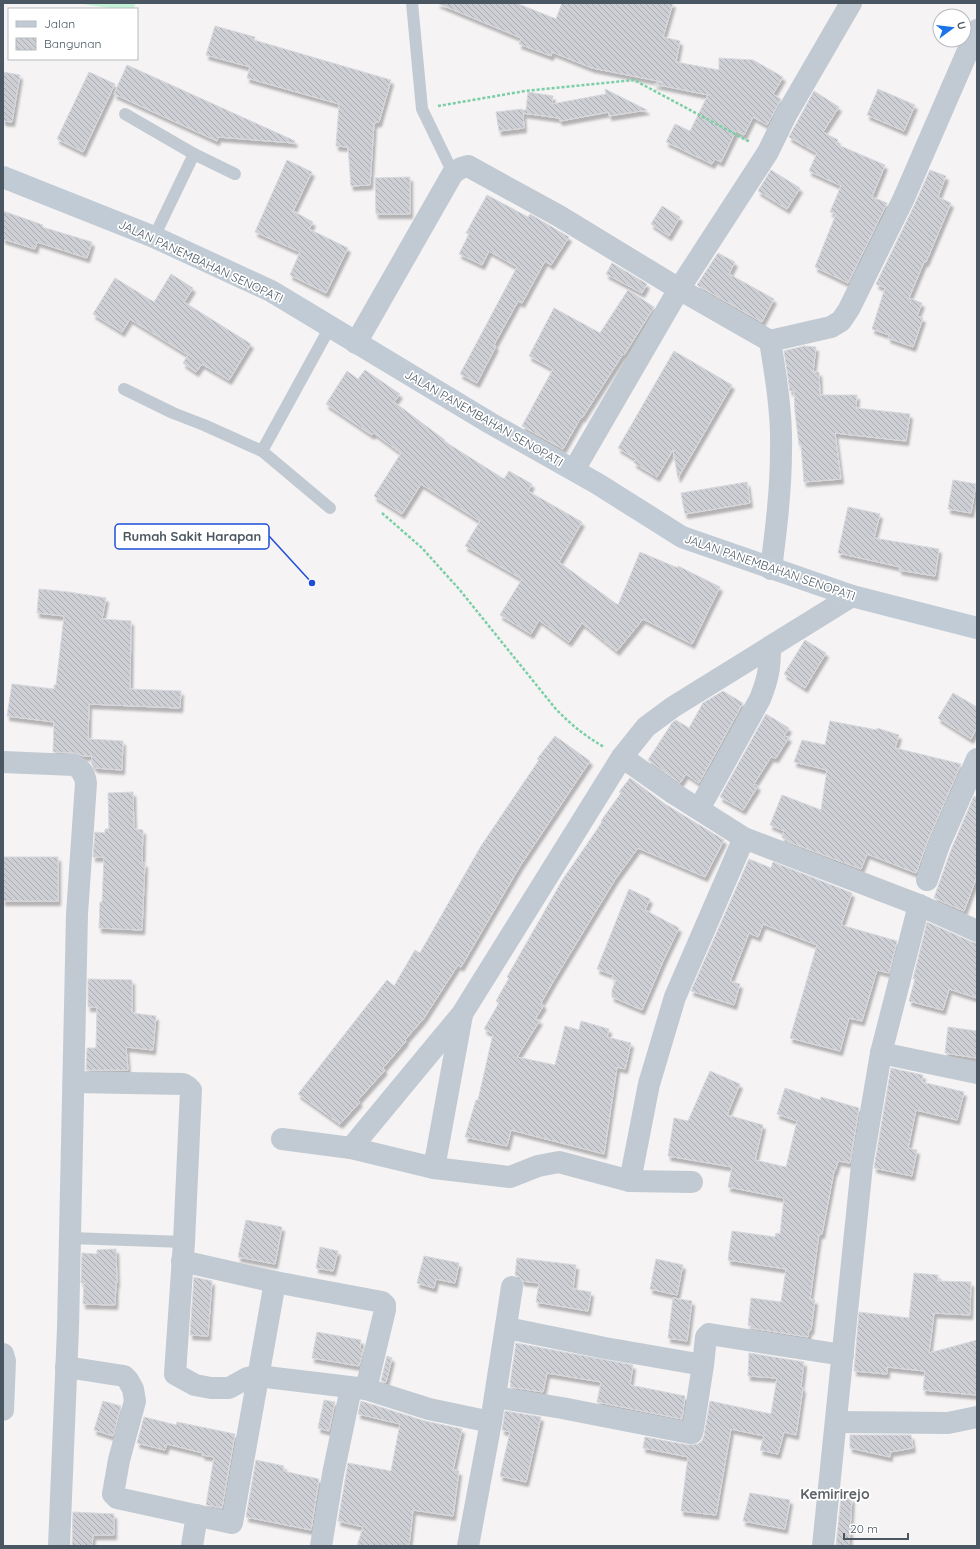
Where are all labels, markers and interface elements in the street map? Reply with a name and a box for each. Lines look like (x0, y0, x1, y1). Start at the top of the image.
legend (8, 8, 138, 60)
north arrow (932, 8, 972, 48)
text: Jalan (44, 16, 75, 31)
text: U (954, 20, 969, 31)
text: Bangunan (44, 36, 101, 51)
street label: JALAN PANEMBAHAN SENOPATI (116, 216, 286, 306)
street label: JALAN PANEMBAHAN SENOPATI (402, 366, 566, 470)
callout: Rumah Sakit Harapan (115, 524, 269, 549)
text: Rumah Sakit Harapan (123, 528, 261, 544)
street label: JALAN PANEMBAHAN SENOPATI (682, 531, 858, 603)
district label: Kemirirejo (800, 1485, 870, 1503)
scale bar (844, 1515, 908, 1541)
text: 20 m (850, 1521, 878, 1536)

